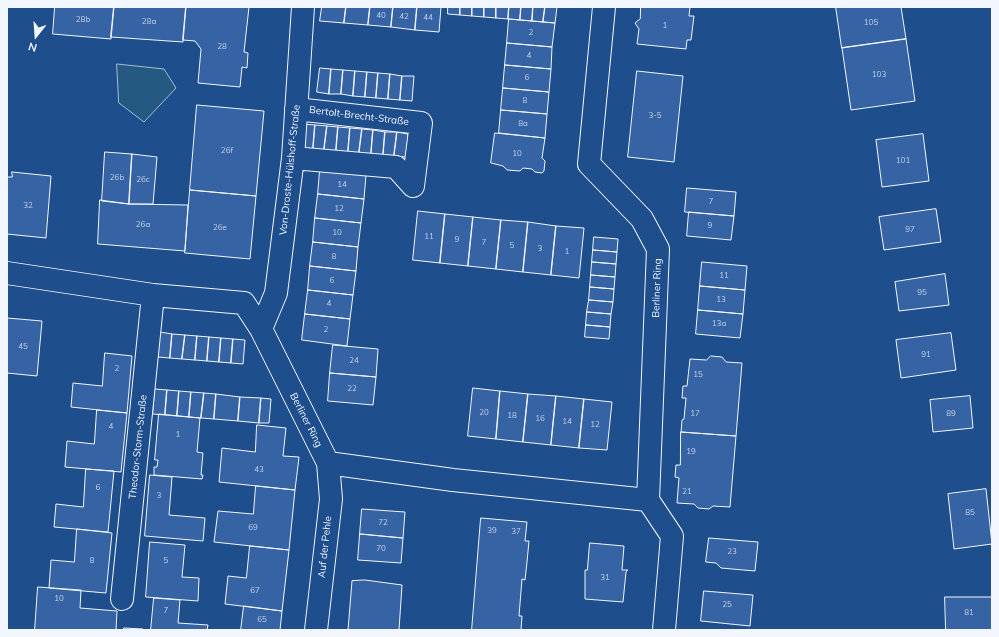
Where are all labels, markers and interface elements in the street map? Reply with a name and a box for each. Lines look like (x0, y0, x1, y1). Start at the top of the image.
house number: 40 (376, 11, 386, 21)
house number: 42 (399, 12, 409, 22)
house number: 44 (423, 13, 433, 23)
house number: 28b (76, 15, 90, 25)
north arrow (16, 16, 56, 56)
house number: 28a (142, 17, 156, 27)
house number: 105 (864, 18, 878, 28)
house number: 1 (663, 21, 667, 31)
house number: 2 (529, 28, 533, 38)
text: N (26, 40, 39, 55)
house number: 28 (217, 42, 227, 52)
house number: 4 (527, 51, 531, 61)
house number: 103 (872, 70, 886, 80)
house number: 6 (525, 73, 529, 83)
house number: 8 (523, 96, 527, 106)
street label: Von-Droste-Hülshoff-Straße (277, 104, 303, 236)
street label: Bertolt-Brecht-Straße (308, 104, 410, 128)
house number: 3-5 (648, 111, 662, 121)
house number: 8a (518, 119, 528, 129)
house number: 26f (221, 146, 233, 156)
house number: 10 (512, 149, 522, 159)
house number: 101 (896, 156, 910, 166)
house number: 26b (110, 173, 124, 183)
house number: 26c (136, 175, 150, 185)
house number: 14 (337, 180, 347, 190)
house number: 7 (709, 197, 713, 207)
house number: 32 (23, 201, 33, 211)
house number: 12 (334, 204, 344, 214)
house number: 26a (136, 220, 150, 230)
house number: 9 (708, 221, 712, 231)
house number: 26e (213, 223, 227, 233)
house number: 97 (905, 225, 915, 235)
house number: 10 (332, 228, 342, 238)
house number: 11 (424, 232, 434, 242)
house number: 9 (455, 235, 459, 245)
house number: 7 (482, 238, 486, 248)
house number: 5 (510, 241, 514, 251)
house number: 3 (538, 244, 542, 254)
house number: 1 (565, 247, 569, 257)
house number: 8 (332, 252, 336, 262)
street label: Berliner Ring (650, 258, 664, 318)
house number: 11 (719, 271, 729, 281)
house number: 6 (330, 276, 334, 286)
house number: 95 (917, 288, 927, 298)
house number: 13 (716, 295, 726, 305)
house number: 4 (327, 299, 331, 309)
house number: 13a (712, 319, 726, 329)
house number: 2 (324, 325, 328, 335)
house number: 45 (18, 342, 28, 352)
house number: 91 (921, 350, 931, 360)
house number: 24 (349, 356, 359, 366)
house number: 2 (115, 364, 119, 374)
house number: 15 (693, 370, 703, 380)
house number: 22 (347, 384, 357, 394)
street label: Berliner Ring (287, 391, 325, 449)
street label: Theodor-Storm-Straße (127, 394, 149, 500)
house number: 20 (479, 408, 489, 418)
house number: 17 (690, 409, 700, 419)
house number: 89 (946, 409, 956, 419)
house number: 18 (507, 411, 517, 421)
house number: 16 (535, 414, 545, 424)
house number: 14 (562, 417, 572, 427)
house number: 12 (590, 420, 600, 430)
house number: 4 (109, 422, 113, 432)
house number: 1 (176, 430, 180, 440)
house number: 19 (686, 447, 696, 457)
house number: 43 (254, 465, 264, 475)
house number: 6 (96, 483, 100, 493)
house number: 21 (682, 487, 692, 497)
house number: 3 (157, 491, 161, 501)
house number: 85 (965, 508, 975, 518)
street label: Auf der Pehle (316, 515, 334, 579)
house number: 72 (378, 518, 388, 528)
house number: 69 (248, 523, 258, 533)
house number: 39 (487, 526, 497, 536)
house number: 37 (511, 527, 521, 537)
house number: 70 (376, 544, 386, 554)
house number: 23 (727, 547, 737, 557)
house number: 8 (90, 556, 94, 566)
house number: 5 (164, 556, 168, 566)
house number: 31 (600, 573, 610, 583)
house number: 67 (250, 586, 260, 596)
house number: 10 (54, 594, 64, 604)
house number: 25 (722, 600, 732, 610)
house number: 7 (164, 606, 168, 616)
house number: 81 (964, 608, 974, 618)
house number: 65 (257, 615, 267, 625)

